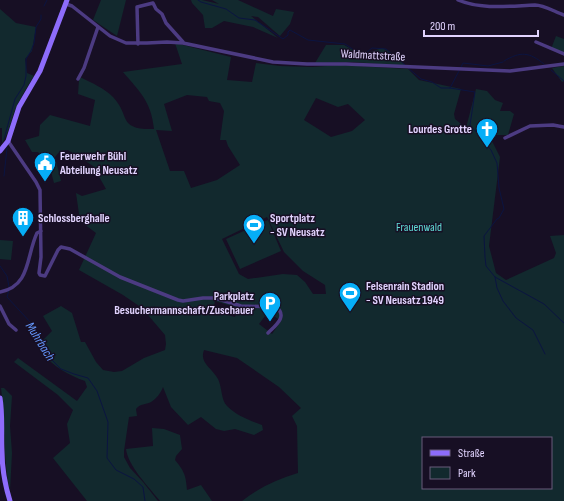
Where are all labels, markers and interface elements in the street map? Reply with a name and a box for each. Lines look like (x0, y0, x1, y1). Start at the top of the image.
scale bar (424, 12, 538, 38)
text: 200 m (430, 19, 456, 34)
street label: Waldmattstraße (340, 46, 406, 65)
church icon: Lourdes Grotte (474, 116, 500, 149)
place label: Lourdes Grotte (408, 122, 472, 137)
place label: Feuerwehr Bühl Abteilung Neusatz (59, 149, 138, 178)
public building icon: Feuerwehr Bühl Abteilung Neusatz (32, 150, 58, 183)
building icon: Schlossberghalle (10, 205, 36, 238)
place label: Schlossberghalle (38, 211, 110, 226)
place label: Sportplatz - SV Neusatz (270, 211, 325, 240)
sports icon: Sportplatz - SV Neusatz (241, 212, 267, 245)
park label: Frauenwald (396, 220, 442, 235)
place label: Felsenrain Stadion - SV Neusatz 1949 (366, 279, 444, 308)
sports icon: Felsenrain Stadion - SV Neusatz 1949 (337, 280, 363, 313)
place label: Parkplatz Besuchermannschaft/Zuschauer (114, 289, 254, 318)
parking icon: Parkplatz Besuchermannschaft/Zuschauer (257, 290, 283, 323)
water label: Muhrbach (22, 319, 59, 364)
legend (422, 437, 552, 489)
text: Straße (458, 446, 485, 461)
text: Park (458, 466, 476, 481)

